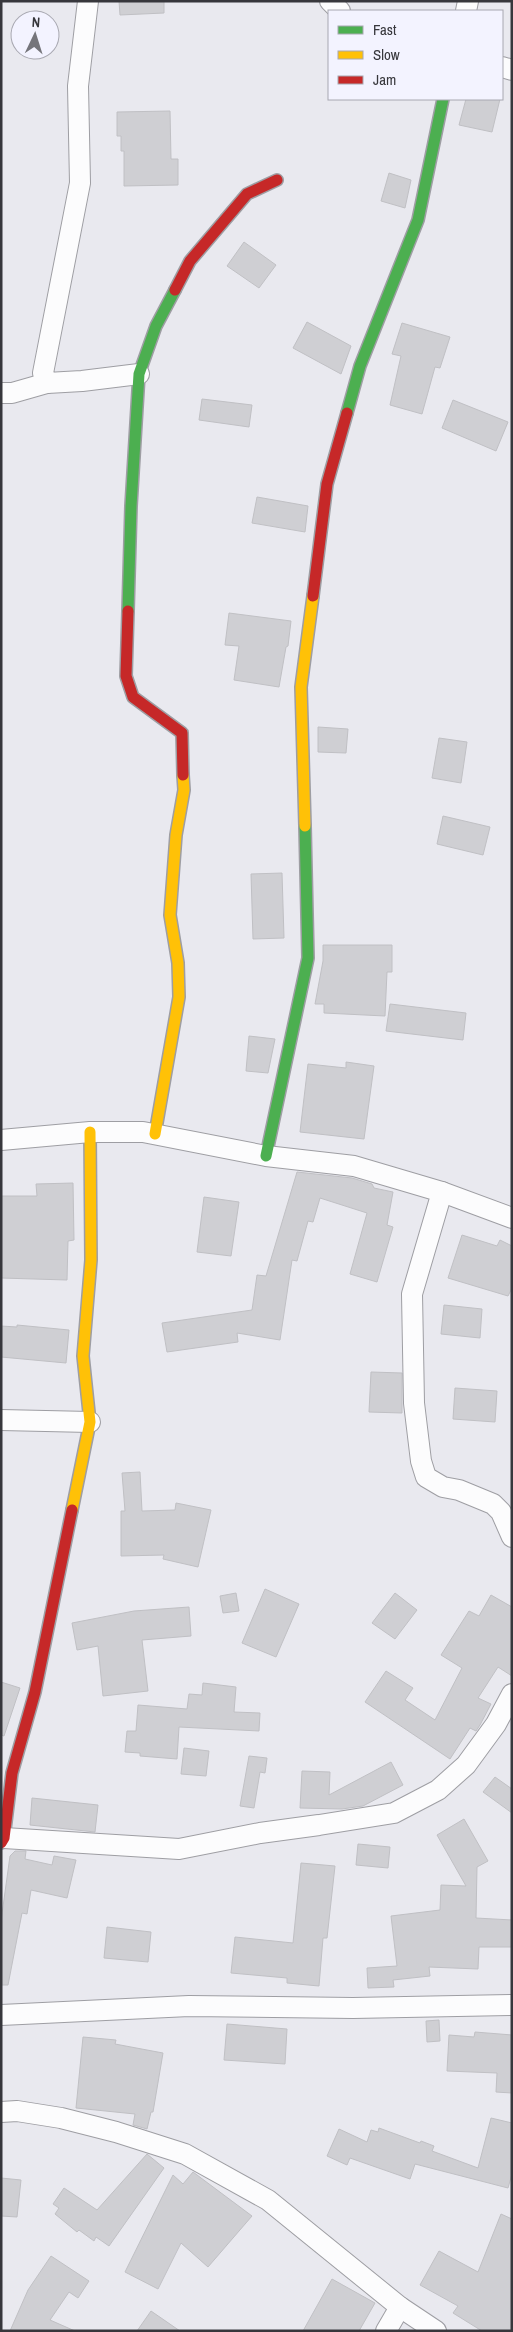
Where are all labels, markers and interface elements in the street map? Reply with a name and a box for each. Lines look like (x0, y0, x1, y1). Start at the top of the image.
north arrow (10, 10, 60, 60)
legend (328, 10, 503, 100)
text: N (31, 13, 41, 31)
text: Fast (373, 19, 397, 40)
text: Slow (373, 44, 400, 65)
text: Jam (373, 69, 396, 90)

